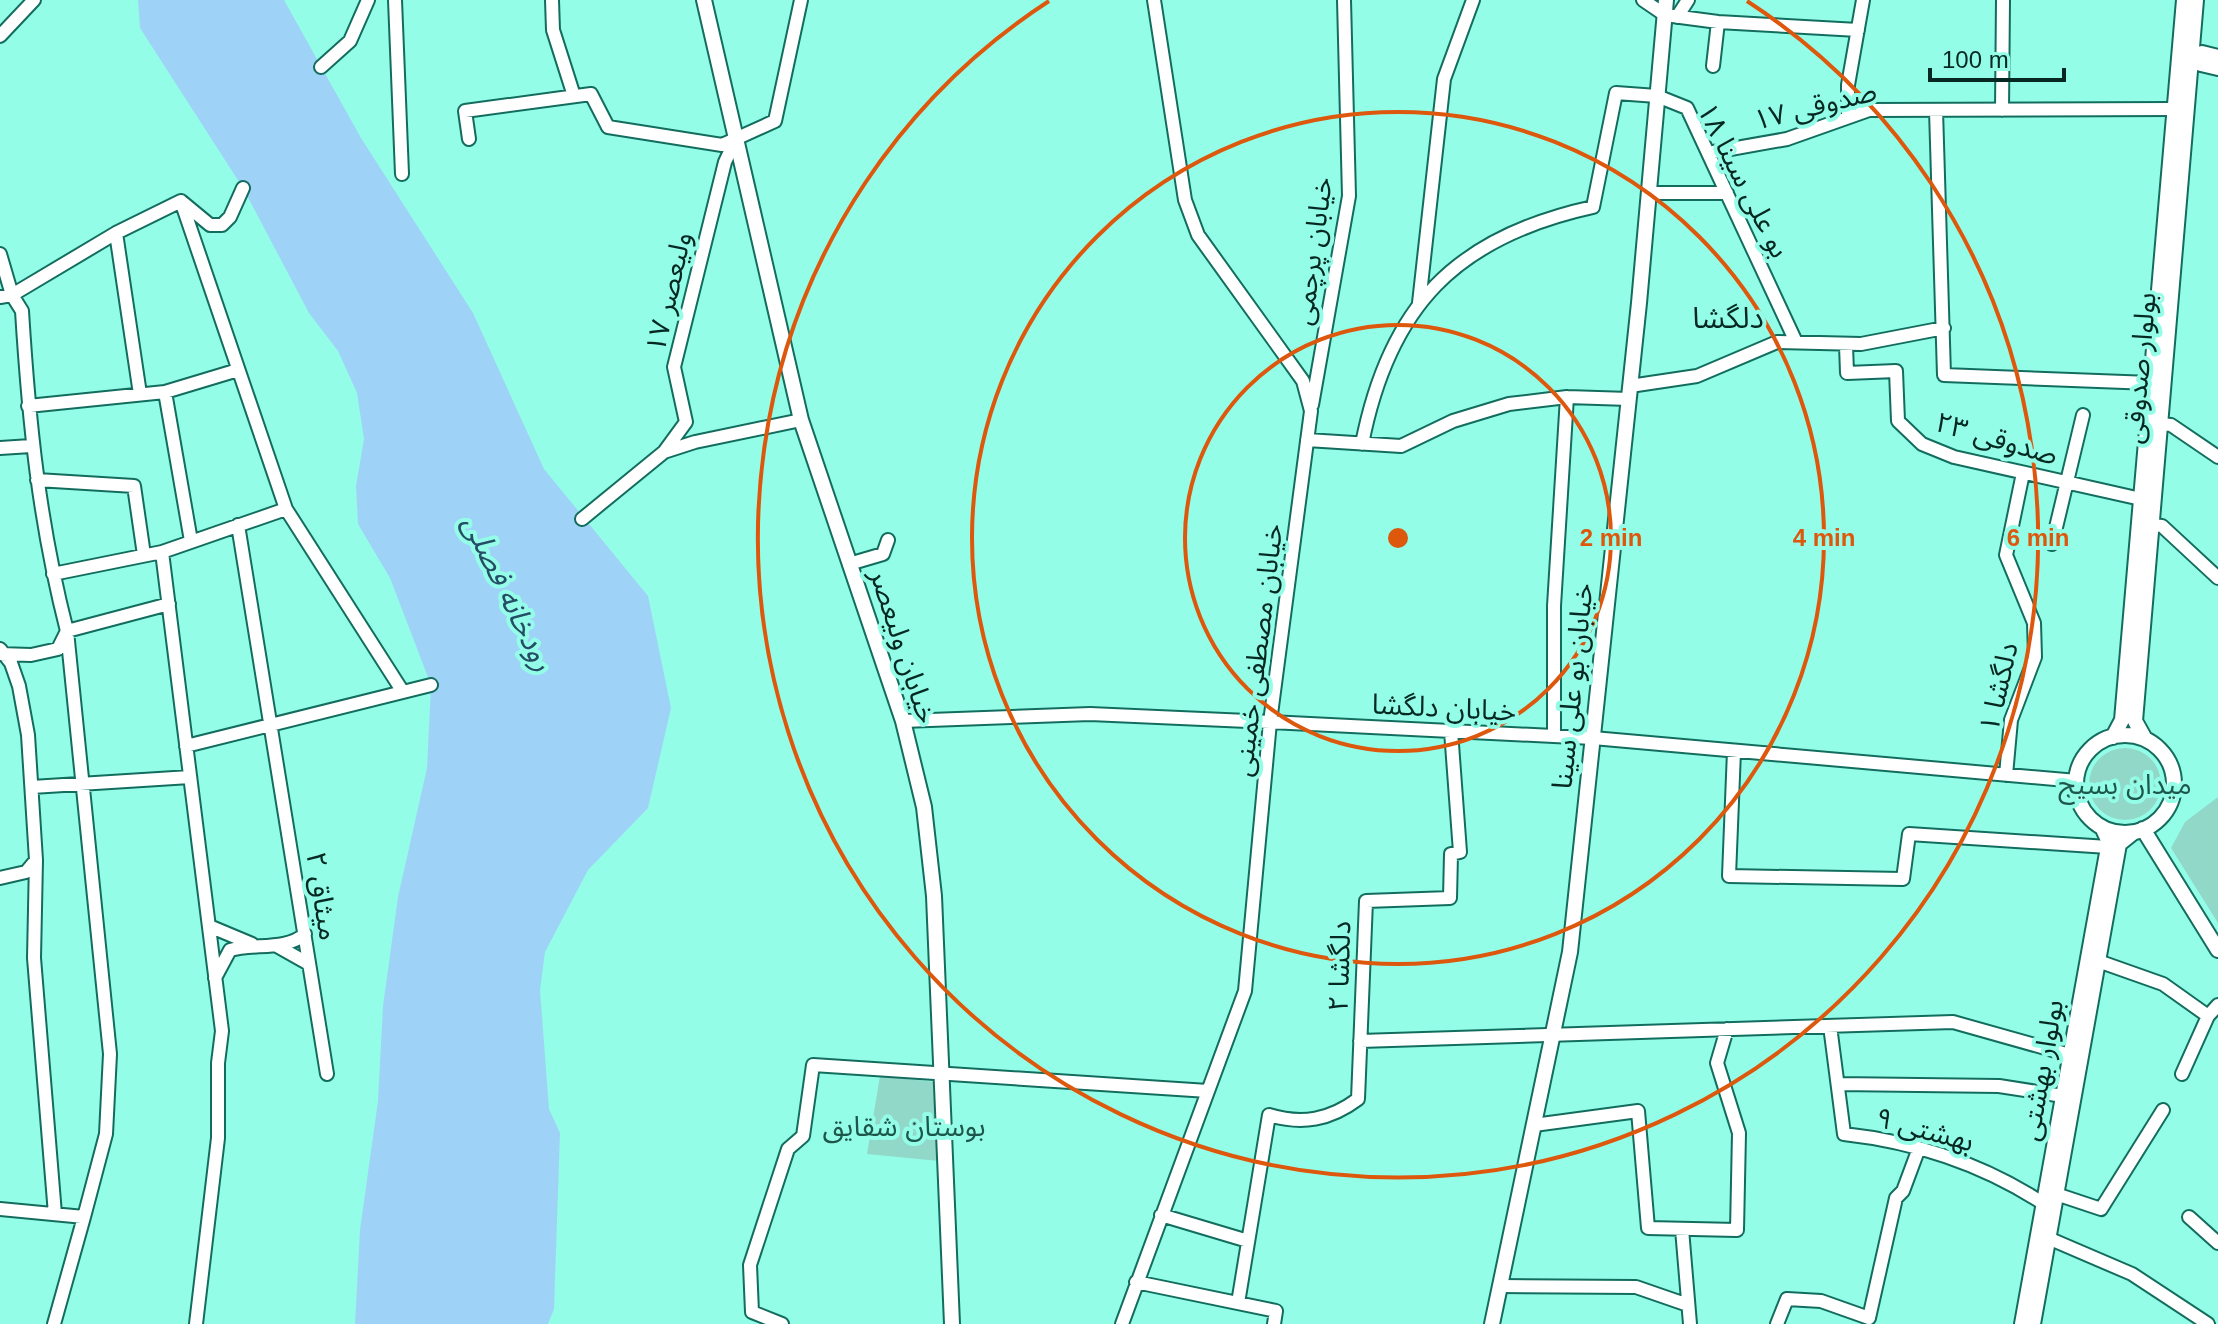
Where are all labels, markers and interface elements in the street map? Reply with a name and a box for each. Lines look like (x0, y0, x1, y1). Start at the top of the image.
scale bar (1930, 32, 2064, 82)
text: 100 m (1942, 46, 2009, 73)
street label: صدوقی ۱۷ (1750, 75, 1880, 137)
street label: بو علی سینا ۱۸ (1690, 98, 1796, 263)
street label: خیابان پرچمی (1287, 175, 1340, 327)
street label: ولیعصر ۱۷ (640, 229, 698, 355)
street label: بولوار صدوقی (2117, 291, 2163, 445)
district label: دلگشا (1692, 301, 1764, 334)
street label: صدوقی ۲۳ (1932, 406, 2062, 472)
water label: رودخانه فصلی (456, 510, 560, 676)
street label: خیابان مصطفی خمینی (1227, 522, 1289, 778)
centre of rings (1384, 524, 1412, 552)
text: 2 min (1580, 524, 1642, 551)
text: 4 min (1793, 524, 1855, 551)
text: 6 min (2007, 524, 2069, 551)
street label: خیابان ولیعصر (863, 564, 943, 727)
street label: خیابان بو علی سینا (1546, 581, 1600, 791)
street label: دلگشا ۱ (1973, 639, 2024, 735)
street label: خیابان دلگشا (1371, 688, 1517, 727)
park label: میدان بسیج (2058, 769, 2192, 805)
street label: میثاق ۲ (300, 850, 345, 943)
street label: دلگشا ۲ (1322, 920, 1357, 1012)
street label: بولوار بهشتی (2014, 997, 2070, 1143)
street label: بهشتی ۹ (1872, 1102, 1977, 1158)
park label: بوستان شقایق (822, 1111, 986, 1144)

